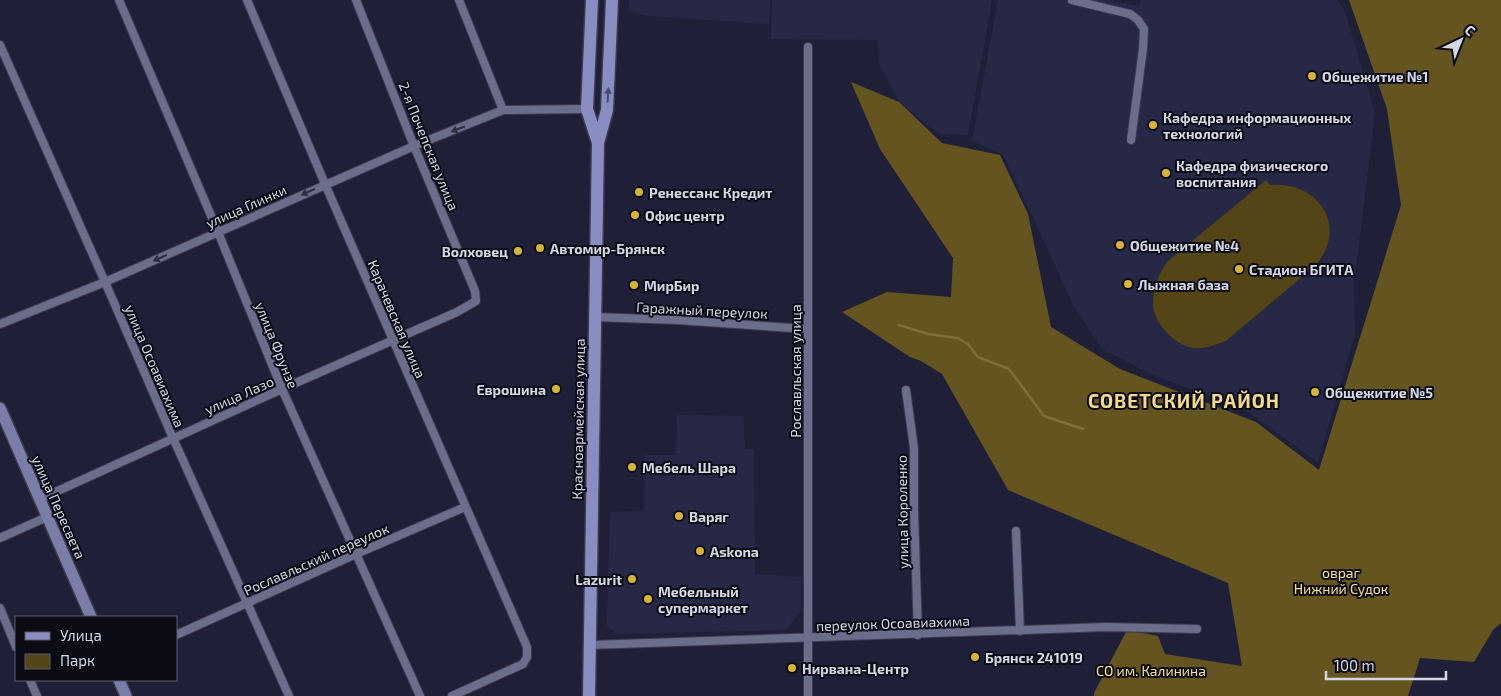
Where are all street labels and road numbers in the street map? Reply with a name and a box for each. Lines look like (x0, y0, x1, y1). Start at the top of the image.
street label: 2-я Почепская улица (395, 79, 463, 213)
street label: улица Глинки (203, 181, 289, 231)
street label: Карачевская улица (364, 257, 430, 381)
street label: Гаражный переулок (636, 298, 769, 322)
street label: улица Фрунзе (252, 299, 302, 391)
street label: улица Осоавиахима (121, 302, 189, 430)
street label: Рославльская улица (787, 304, 804, 438)
street label: Красноармейская улица (568, 338, 588, 500)
street label: улица Лазо (202, 372, 276, 418)
street label: улица Пересвета (29, 453, 89, 561)
street label: улица Короленко (893, 455, 911, 569)
street label: Рославльский переулок (241, 519, 392, 599)
street label: переулок Осоавиахима (816, 612, 970, 634)

